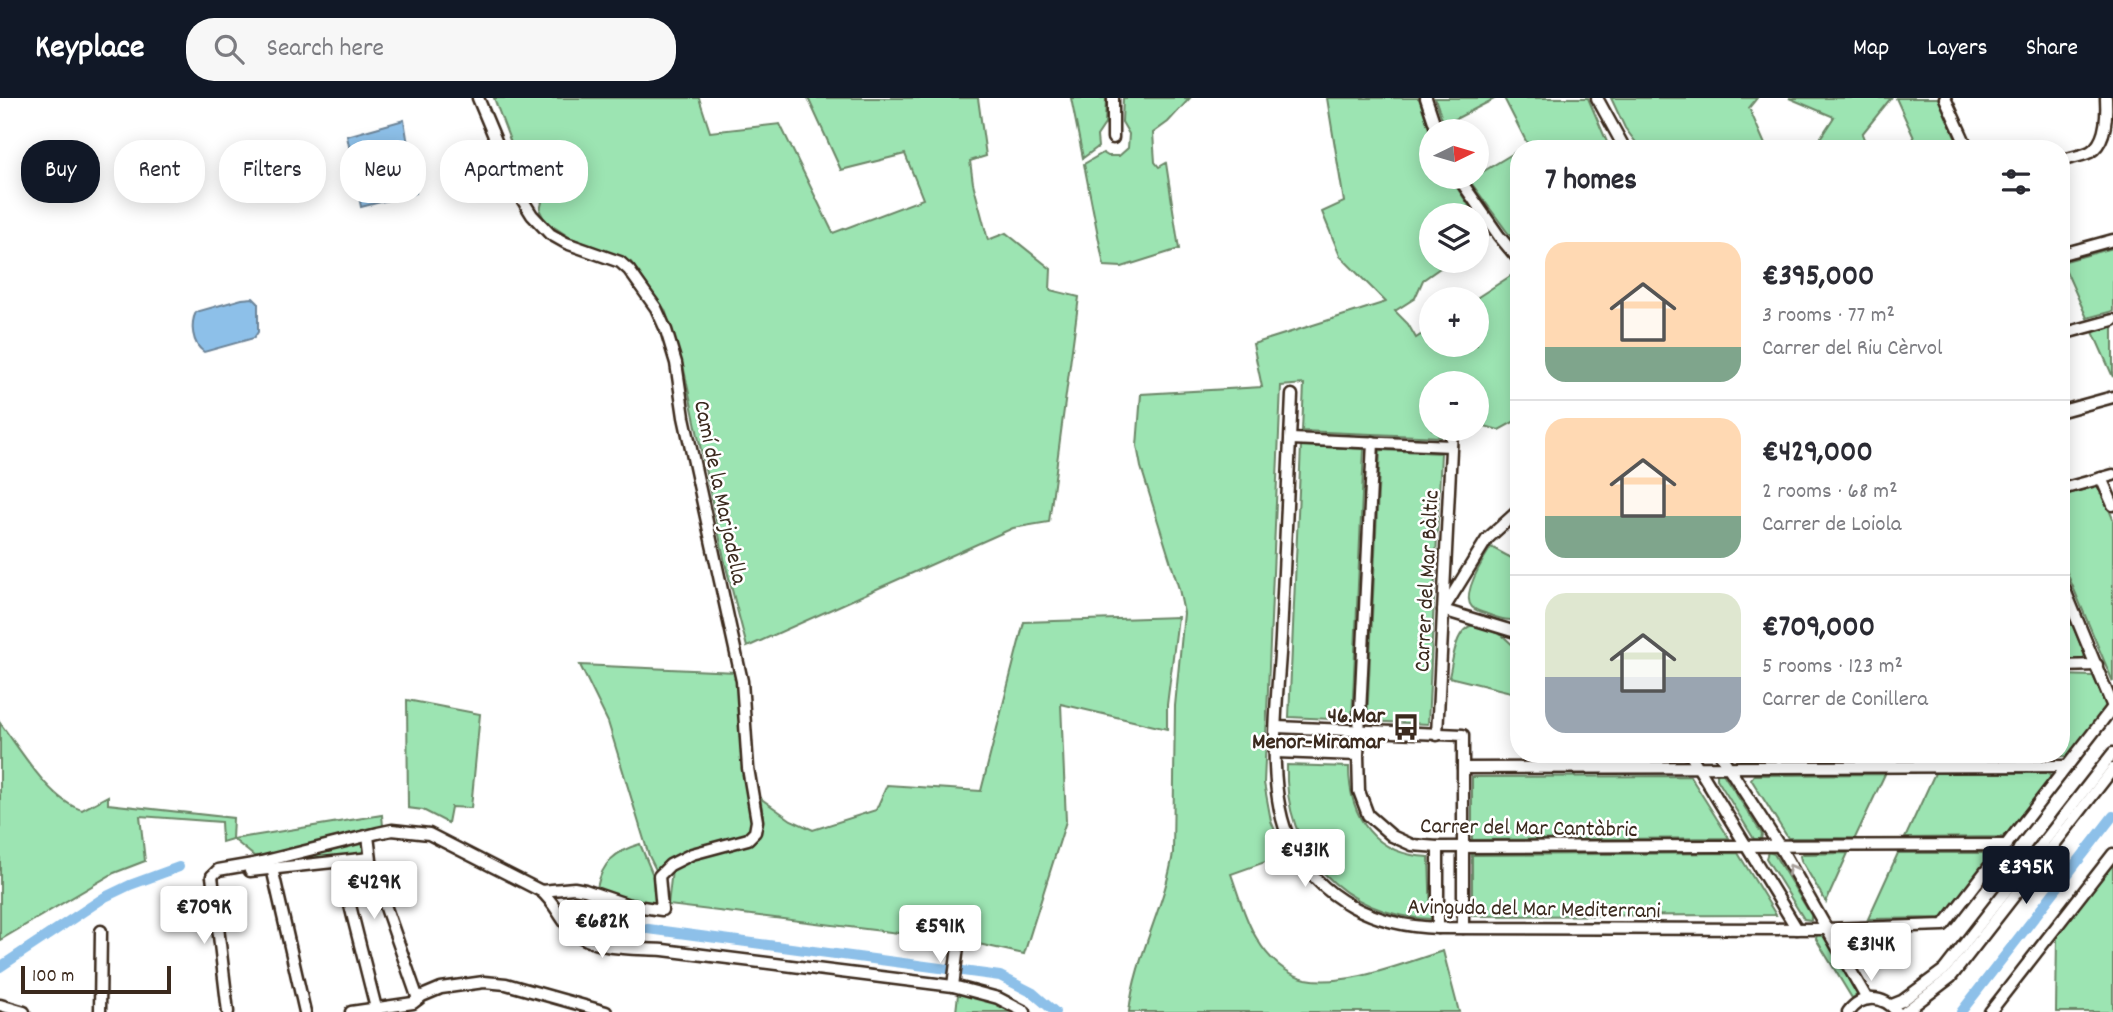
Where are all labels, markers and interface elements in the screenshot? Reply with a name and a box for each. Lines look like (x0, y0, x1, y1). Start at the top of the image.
search box (186, 18, 676, 81)
text: Keyplace (35, 26, 144, 73)
icon: search (210, 30, 248, 68)
text: Search here (266, 31, 384, 68)
text: Map (1853, 32, 1889, 66)
text: Layers (1927, 32, 1988, 66)
text: Share (2026, 32, 2078, 66)
north arrow (1419, 119, 1489, 189)
map controls (1419, 119, 1489, 441)
chip: Buy (21, 140, 100, 203)
chip: Rent (114, 140, 205, 203)
chip: Filters (219, 140, 326, 203)
chip: New (340, 140, 426, 203)
chip: Apartment (440, 140, 588, 203)
text: 7 homes (1545, 161, 1637, 204)
icon: filters (1997, 163, 2035, 201)
button: layers (1419, 203, 1489, 273)
text: €395,000 (1762, 257, 1874, 300)
icon: home (1601, 270, 1685, 354)
button: + (1419, 287, 1489, 357)
text: 3 rooms · 77 m² (1762, 300, 1895, 333)
text: Carrer del Riu Cèrvol (1762, 333, 1942, 366)
button: − (1419, 371, 1489, 441)
street label: Camí de la Marjadella (683, 398, 754, 589)
text: €429,000 (1762, 433, 1873, 476)
icon: home (1601, 446, 1685, 530)
text: 2 rooms · 68 m² (1762, 476, 1898, 509)
street label: Carrer del Mar Bàltic (1407, 489, 1450, 673)
text: Carrer de Loiola (1762, 509, 1902, 542)
text: €709,000 (1762, 608, 1875, 651)
icon: home (1601, 621, 1685, 705)
text: 5 rooms · 123 m² (1762, 651, 1903, 684)
text: Carrer de Conillera (1762, 684, 1928, 717)
place label: 46.Mar Menor-Miramar (1252, 701, 1385, 760)
bus stop icon: 46.Mar Menor-Miramar (1391, 712, 1421, 742)
street label: Carrer del Mar Cantàbric (1420, 811, 1638, 848)
pin: €431K (1256, 830, 1354, 889)
text: €431K (1281, 835, 1329, 868)
pin: €395K (1977, 846, 2075, 906)
text: €395K (1999, 852, 2053, 885)
pin: €429K (325, 862, 423, 921)
one-way arrow (1787, 864, 1800, 876)
text: €429K (347, 867, 401, 900)
pin: €709K (155, 886, 253, 946)
text: €709K (176, 892, 232, 925)
street label: Avinguda del Mar Mediterrani (1407, 892, 1661, 929)
pin: €682K (553, 900, 651, 960)
text: €682K (575, 906, 629, 939)
pin: €591K (891, 906, 989, 965)
text: €591K (915, 911, 965, 944)
pin: €314K (1822, 924, 1920, 983)
text: €314K (1847, 929, 1895, 962)
scale bar (21, 963, 172, 995)
text: 100 m (32, 964, 74, 991)

